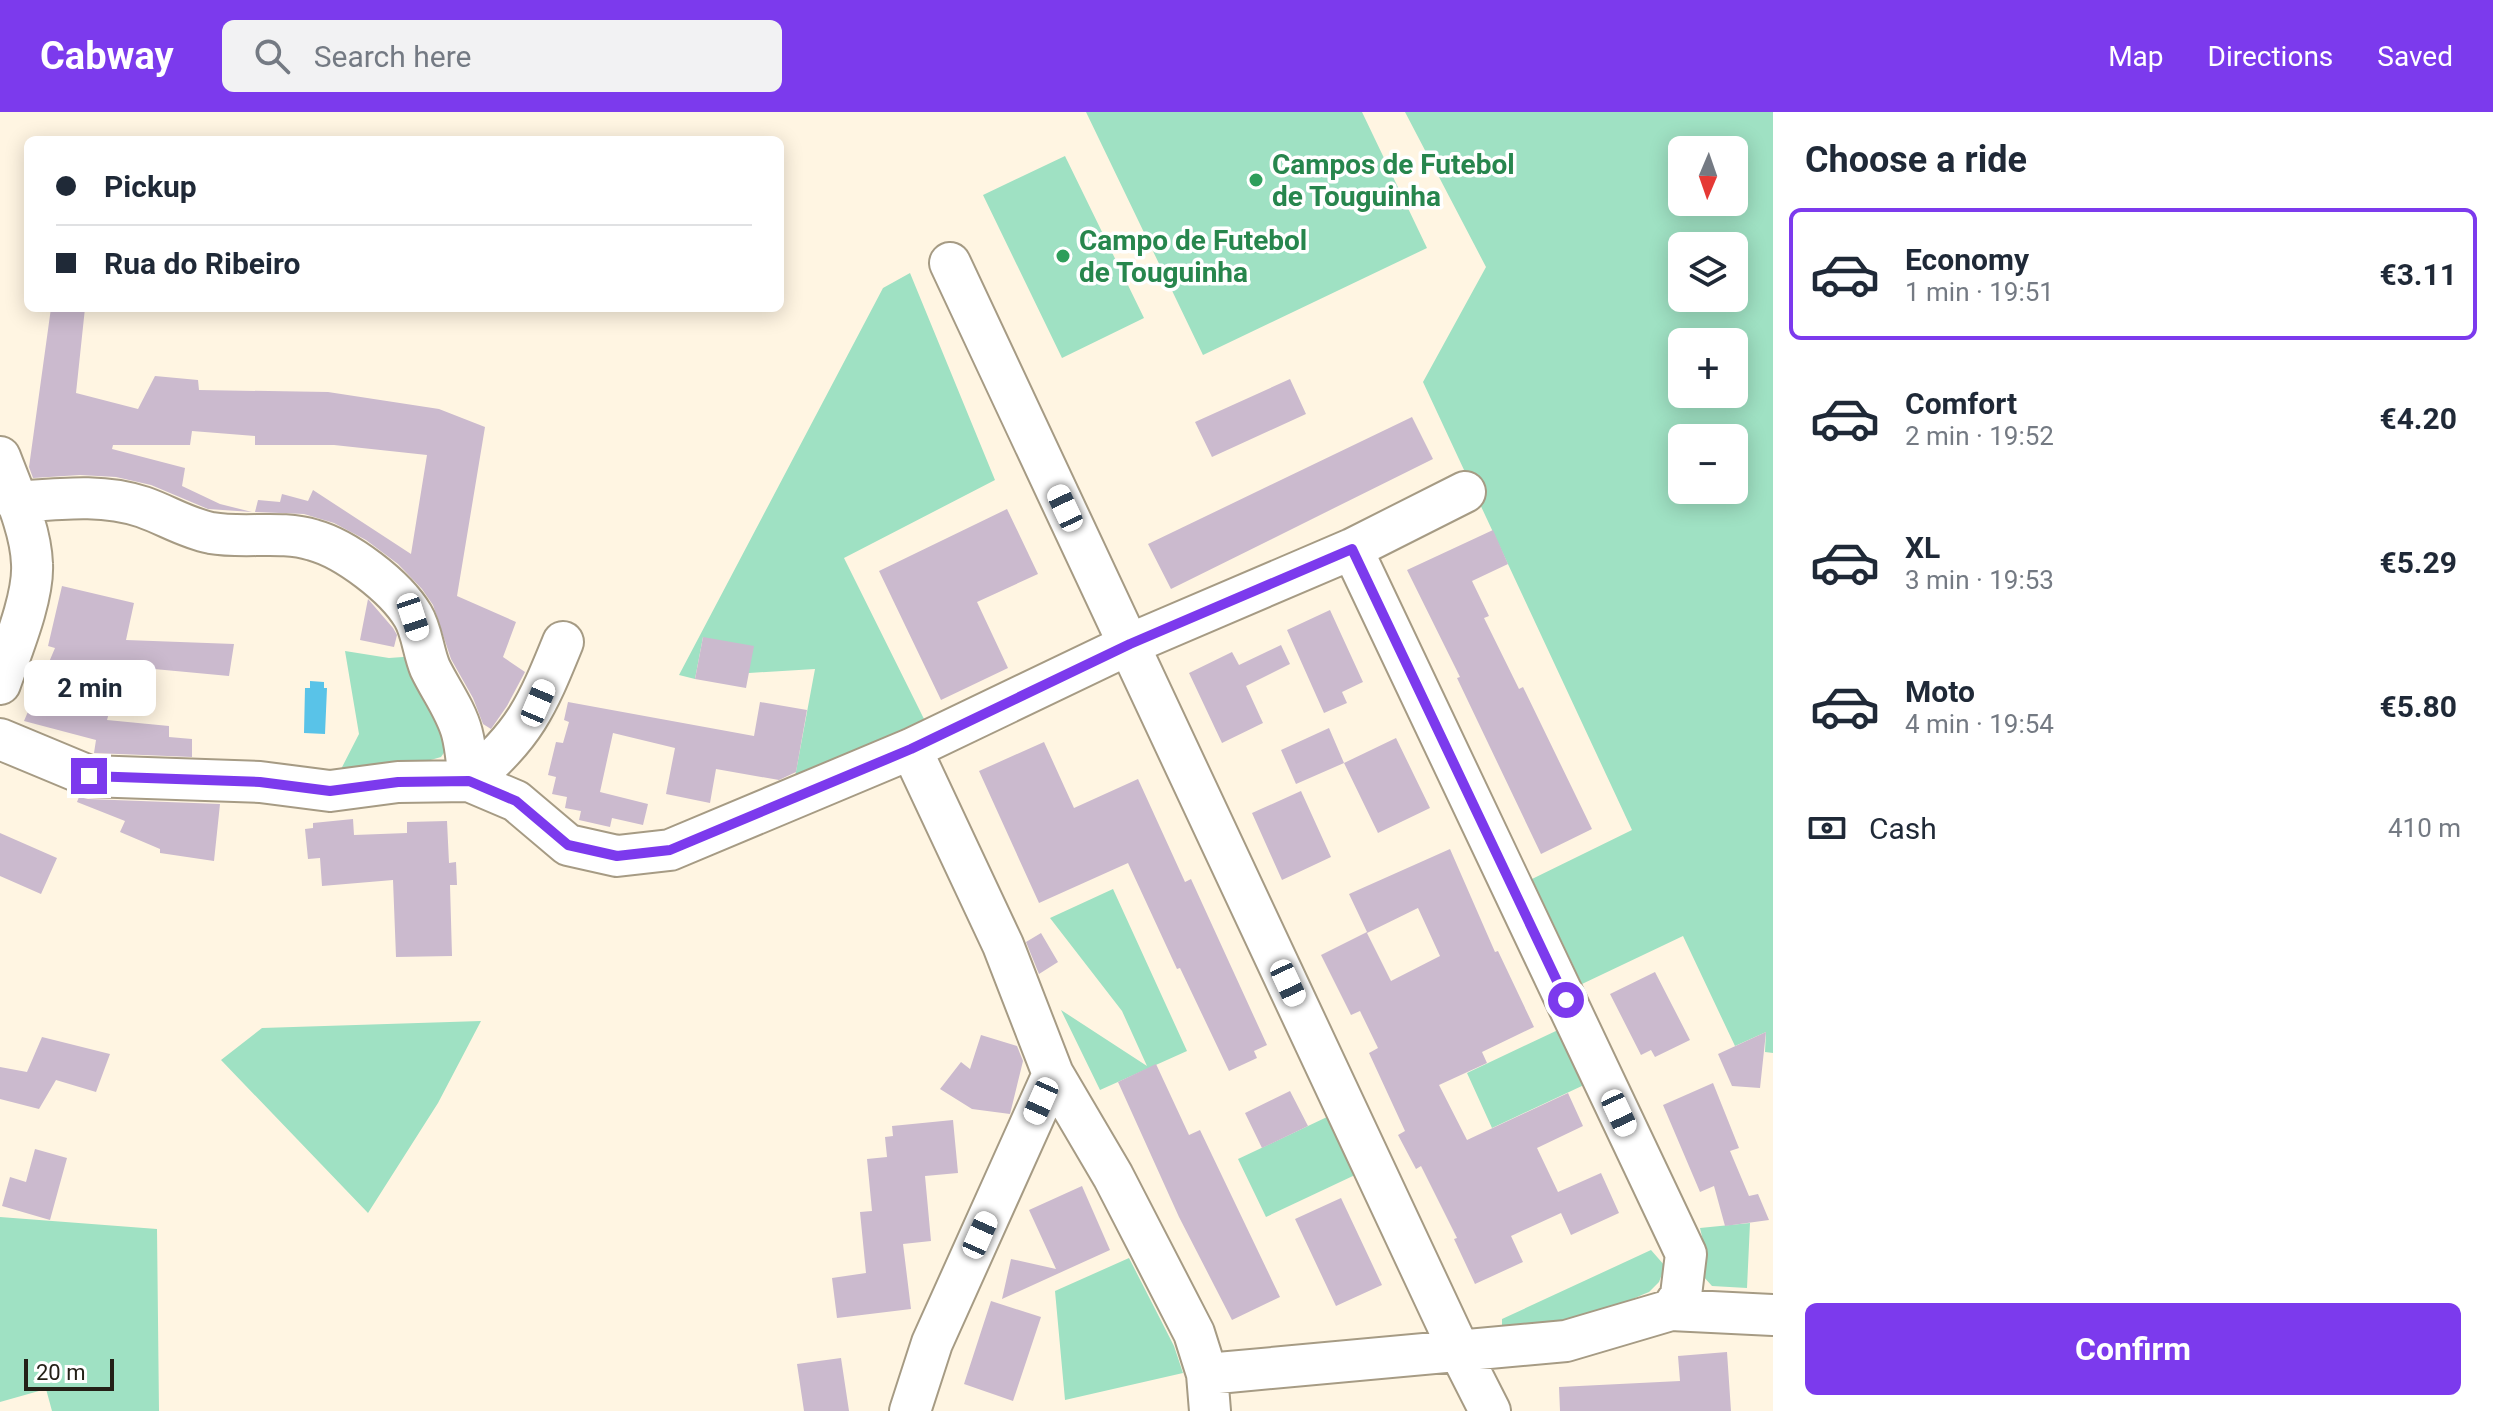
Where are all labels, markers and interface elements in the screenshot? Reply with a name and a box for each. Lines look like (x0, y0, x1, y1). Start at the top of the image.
search box (222, 20, 782, 92)
text: Cabway (40, 34, 174, 78)
icon: search (250, 34, 294, 78)
text: Search here (314, 39, 472, 74)
text: Map (2108, 40, 2164, 73)
text: Directions (2208, 40, 2333, 73)
text: Saved (2377, 40, 2453, 73)
north arrow (1668, 136, 1748, 216)
map controls (1668, 136, 1748, 504)
text: Choose a ride (1805, 139, 2027, 181)
place label: Campos de Futebol de Touguinha (1272, 148, 1515, 213)
text: Pickup (104, 169, 197, 204)
marker: Campos de Futebol de Touguinha (1247, 171, 1265, 189)
place label: Campo de Futebol de Touguinha (1079, 224, 1307, 289)
button: layers (1668, 232, 1748, 312)
icon: car (1809, 238, 1881, 310)
text: Economy (1905, 242, 2029, 277)
text: Rua do Ribeiro (104, 246, 300, 281)
marker: Campo de Futebol de Touguinha (1054, 247, 1072, 265)
text: €3.11 (2379, 257, 2457, 292)
text: 1 min · 19:51 (1905, 277, 2054, 307)
button: + (1668, 328, 1748, 408)
icon: car (1809, 382, 1881, 454)
text: Comfort (1905, 386, 2017, 421)
text: €4.20 (2379, 401, 2457, 436)
text: 2 min · 19:52 (1905, 421, 2054, 451)
button: − (1668, 424, 1748, 504)
car (1044, 481, 1086, 535)
icon: car (1809, 526, 1881, 598)
text: XL (1905, 530, 1940, 565)
text: €5.29 (2379, 545, 2457, 580)
text: 3 min · 19:53 (1905, 565, 2054, 595)
car (394, 590, 432, 644)
callout: 2 min (23, 660, 155, 716)
icon: car (1809, 670, 1881, 742)
text: 2 min (57, 673, 123, 703)
text: Moto (1905, 674, 1975, 709)
car (518, 676, 558, 730)
text: €5.80 (2379, 689, 2457, 724)
text: 4 min · 19:54 (1905, 709, 2054, 739)
route end (71, 758, 107, 794)
icon: cash (1805, 806, 1849, 850)
text: Cash (1869, 811, 1937, 846)
text: 410 m (2388, 813, 2461, 843)
car (1267, 956, 1309, 1010)
route start (1548, 982, 1584, 1018)
car (1020, 1074, 1062, 1128)
car (1598, 1086, 1640, 1140)
car (959, 1208, 1001, 1262)
button: Confirm (1805, 1303, 2461, 1395)
scale bar (24, 1355, 114, 1391)
text: 20 m (36, 1360, 85, 1385)

